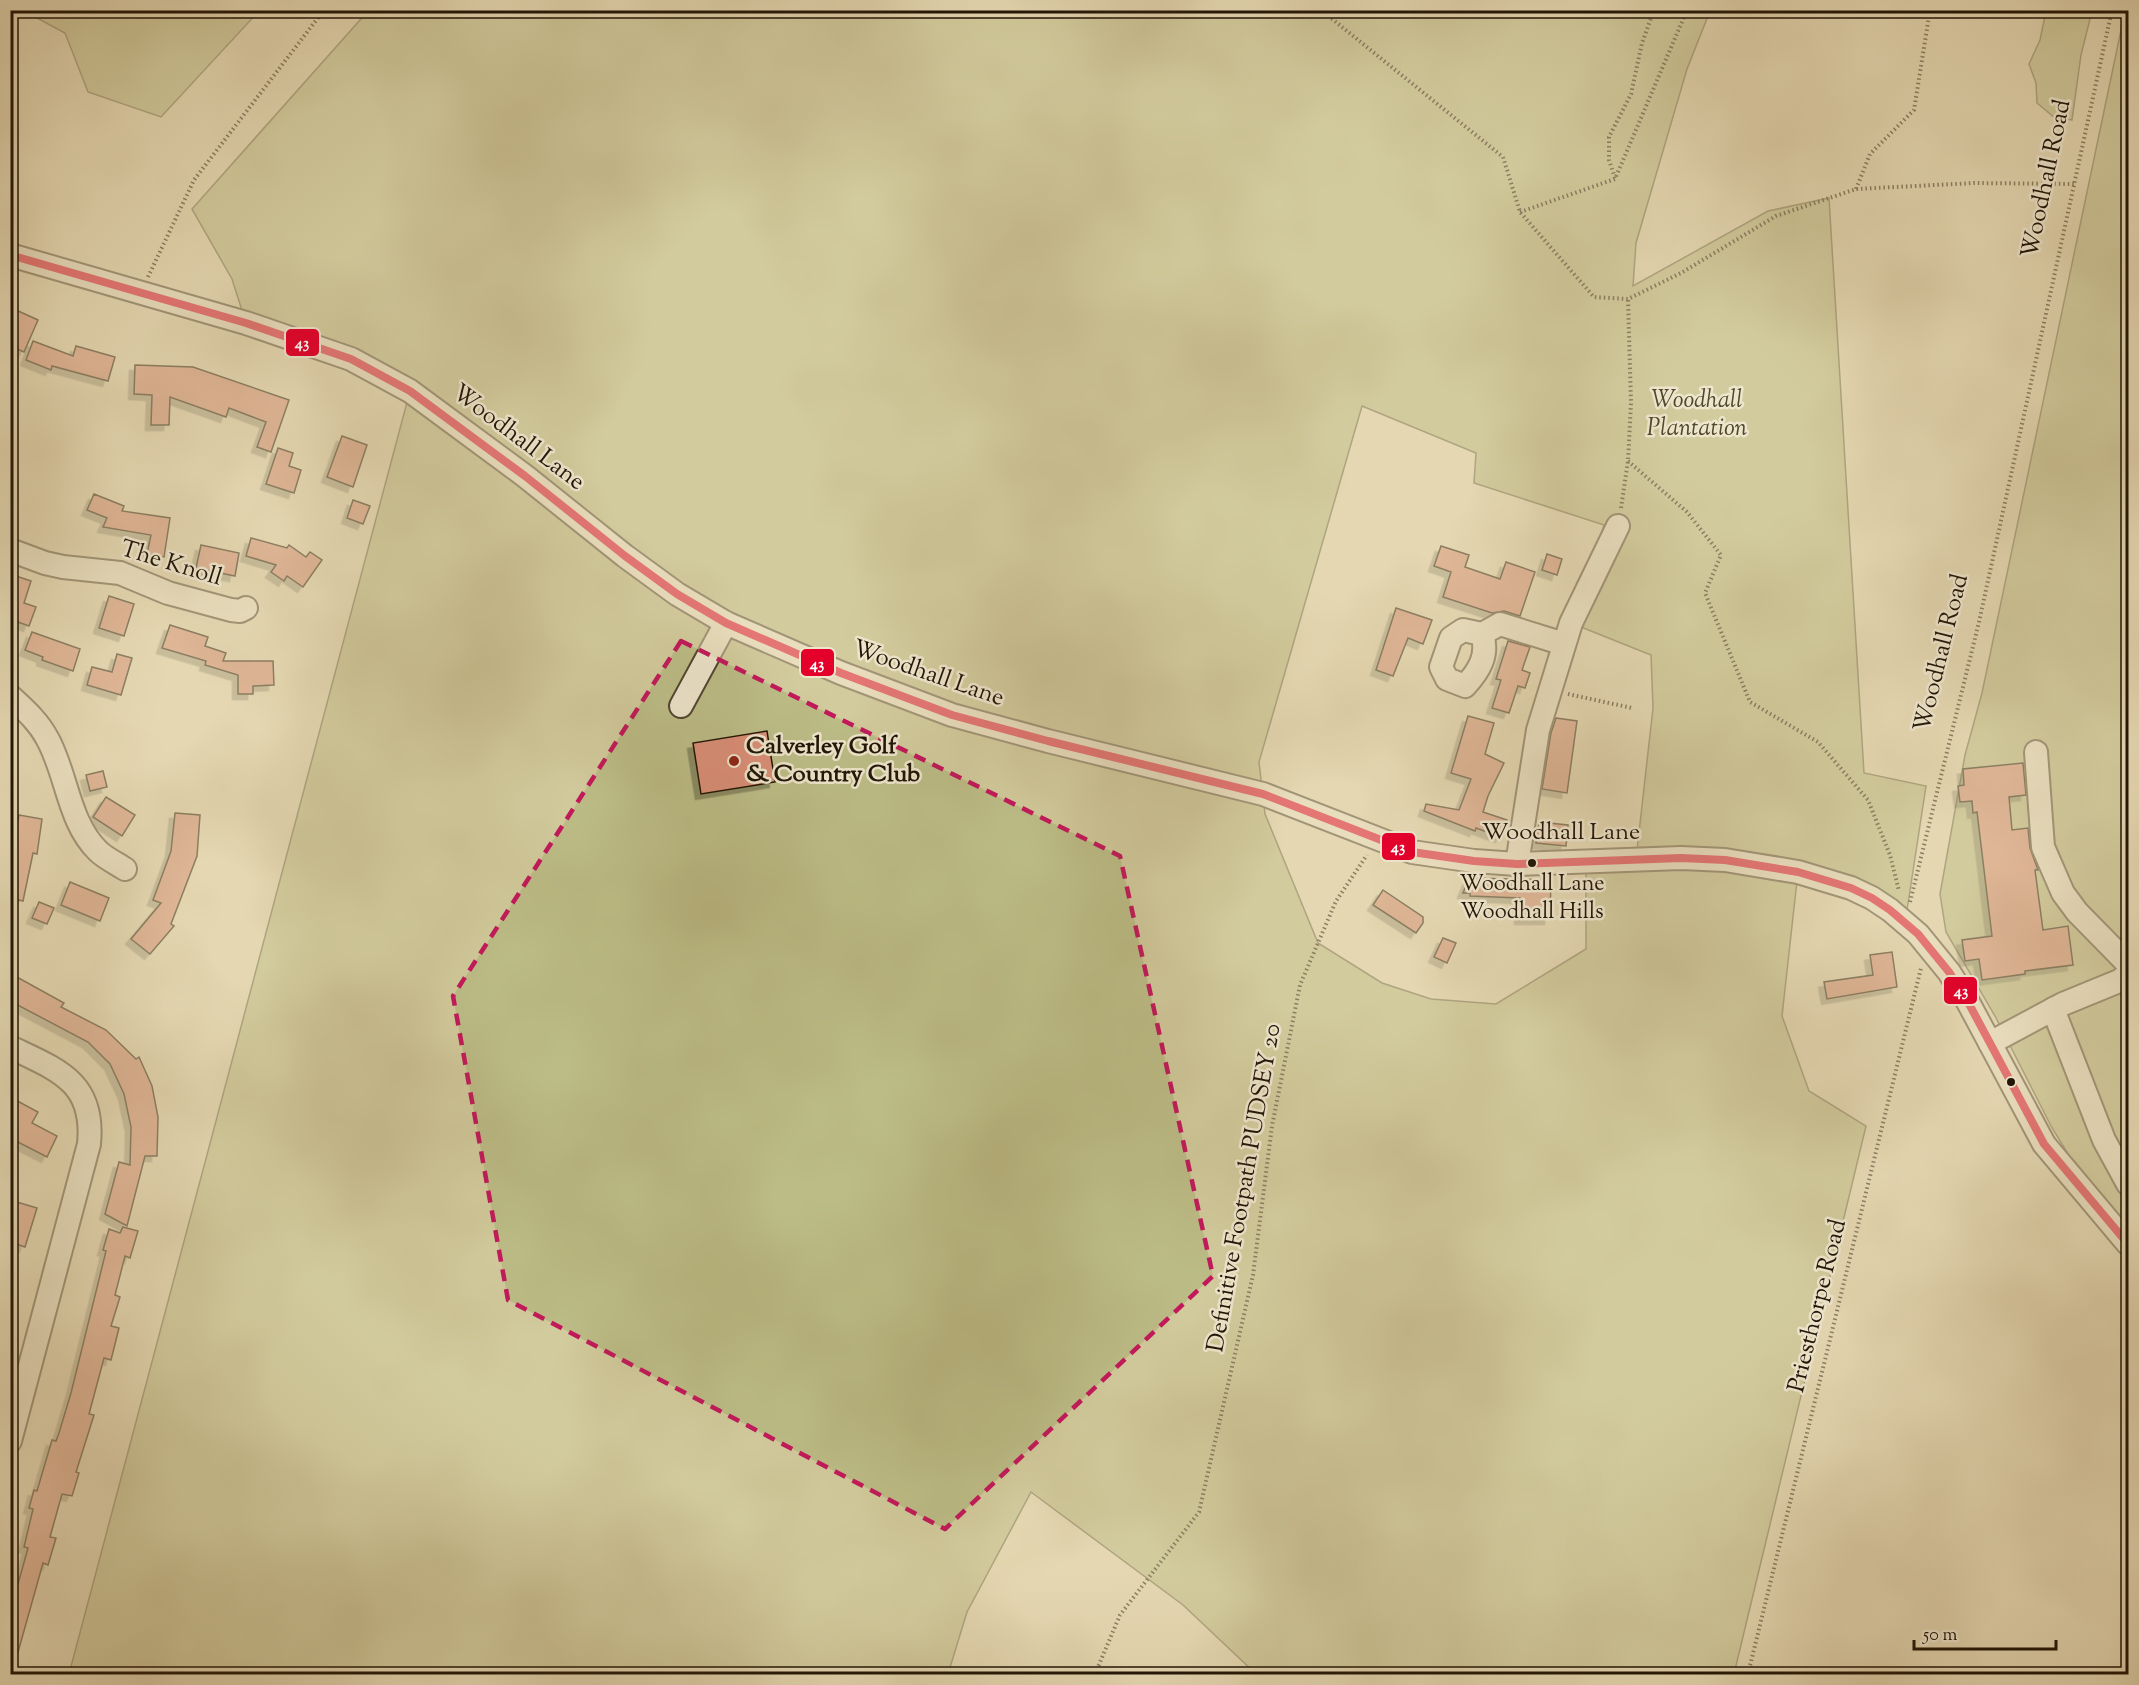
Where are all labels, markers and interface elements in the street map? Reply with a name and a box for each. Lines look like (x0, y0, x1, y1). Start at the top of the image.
street label: Woodhall Road (2014, 96, 2081, 262)
line badge: 43 (285, 328, 320, 357)
text: 43 (294, 333, 310, 356)
street label: Woodhall Lane (444, 377, 592, 499)
park label: Woodhall Plantation (1647, 384, 1748, 446)
street label: The Knoll (116, 532, 226, 596)
street label: Woodhall Road (1906, 570, 1978, 736)
street label: Woodhall Lane (848, 632, 1008, 716)
line badge: 43 (800, 648, 835, 677)
text: 43 (809, 654, 825, 677)
place label: Calverley Golf & Country Club (746, 730, 920, 792)
marker: Calverley Golf & Country Club (727, 754, 741, 768)
street label: Woodhall Lane (1482, 816, 1640, 850)
line badge: 43 (1381, 832, 1416, 861)
text: 43 (1390, 837, 1406, 860)
marker: Woodhall Lane Woodhall Hills (1526, 857, 1538, 869)
place label: Woodhall Lane Woodhall Hills (1459, 869, 1605, 929)
line badge: 43 (1943, 976, 1978, 1005)
text: 43 (1953, 981, 1969, 1004)
street label: Definitive Footpath PUDSEY 20 (1199, 1021, 1291, 1355)
unlabelled marker (2005, 1076, 2017, 1088)
street label: Priesthorpe Road (1780, 1215, 1856, 1396)
scale bar (1914, 1613, 2056, 1651)
text: 50 m (1922, 1623, 1958, 1649)

